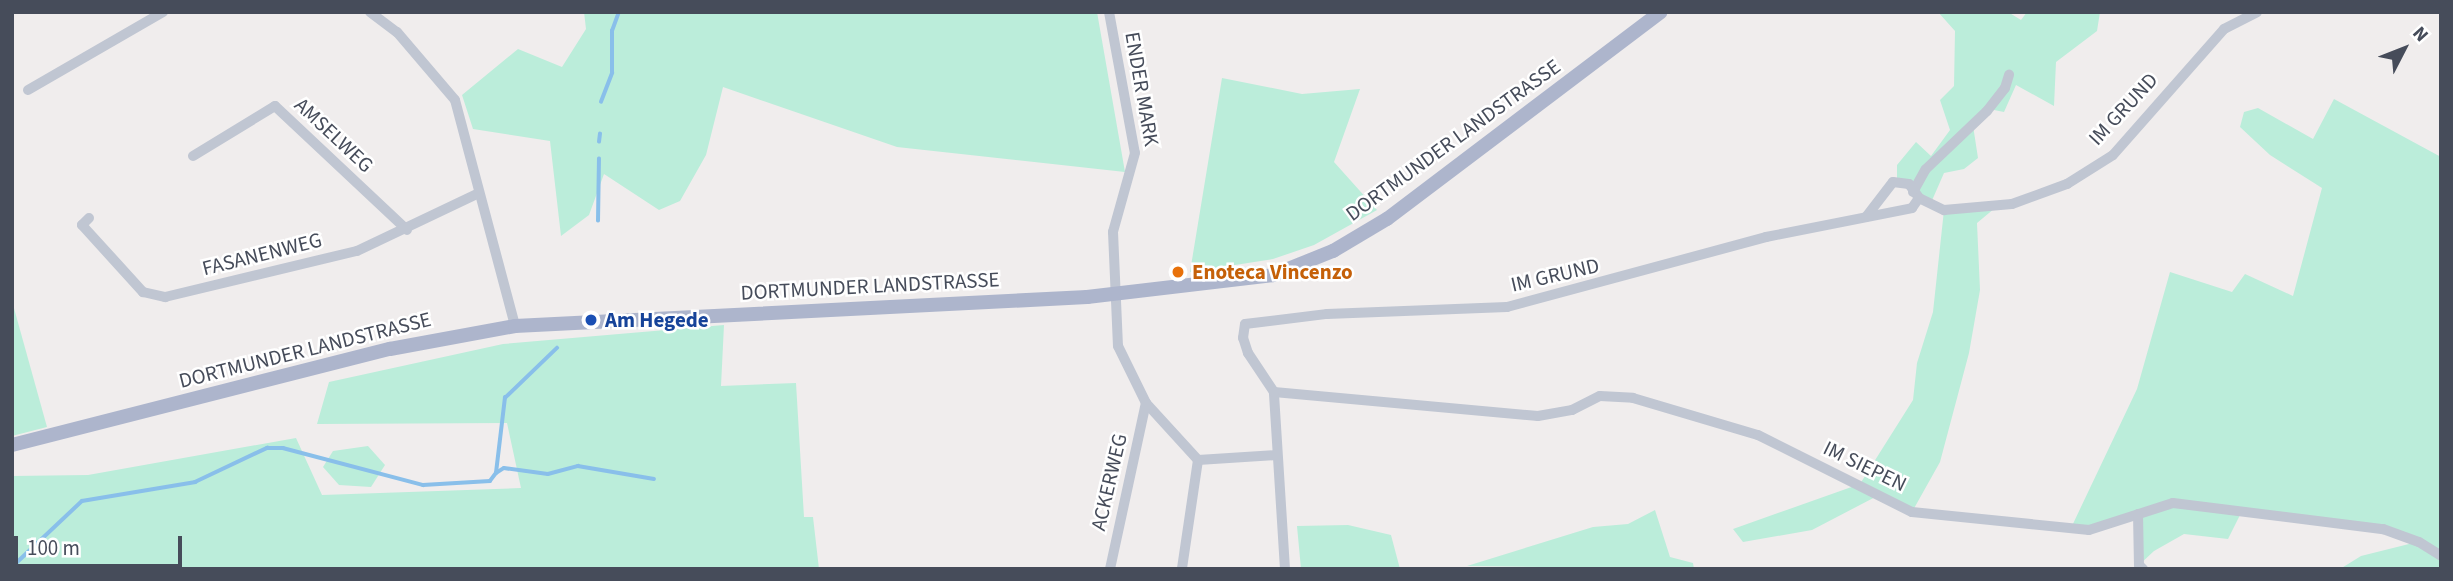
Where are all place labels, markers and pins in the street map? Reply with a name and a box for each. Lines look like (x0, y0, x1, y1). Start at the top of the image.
place label: Enoteca Vincenzo (1192, 259, 1353, 285)
marker: Enoteca Vincenzo (1170, 264, 1186, 280)
place label: Am Hegede (605, 307, 709, 333)
marker: Am Hegede (583, 312, 599, 328)

